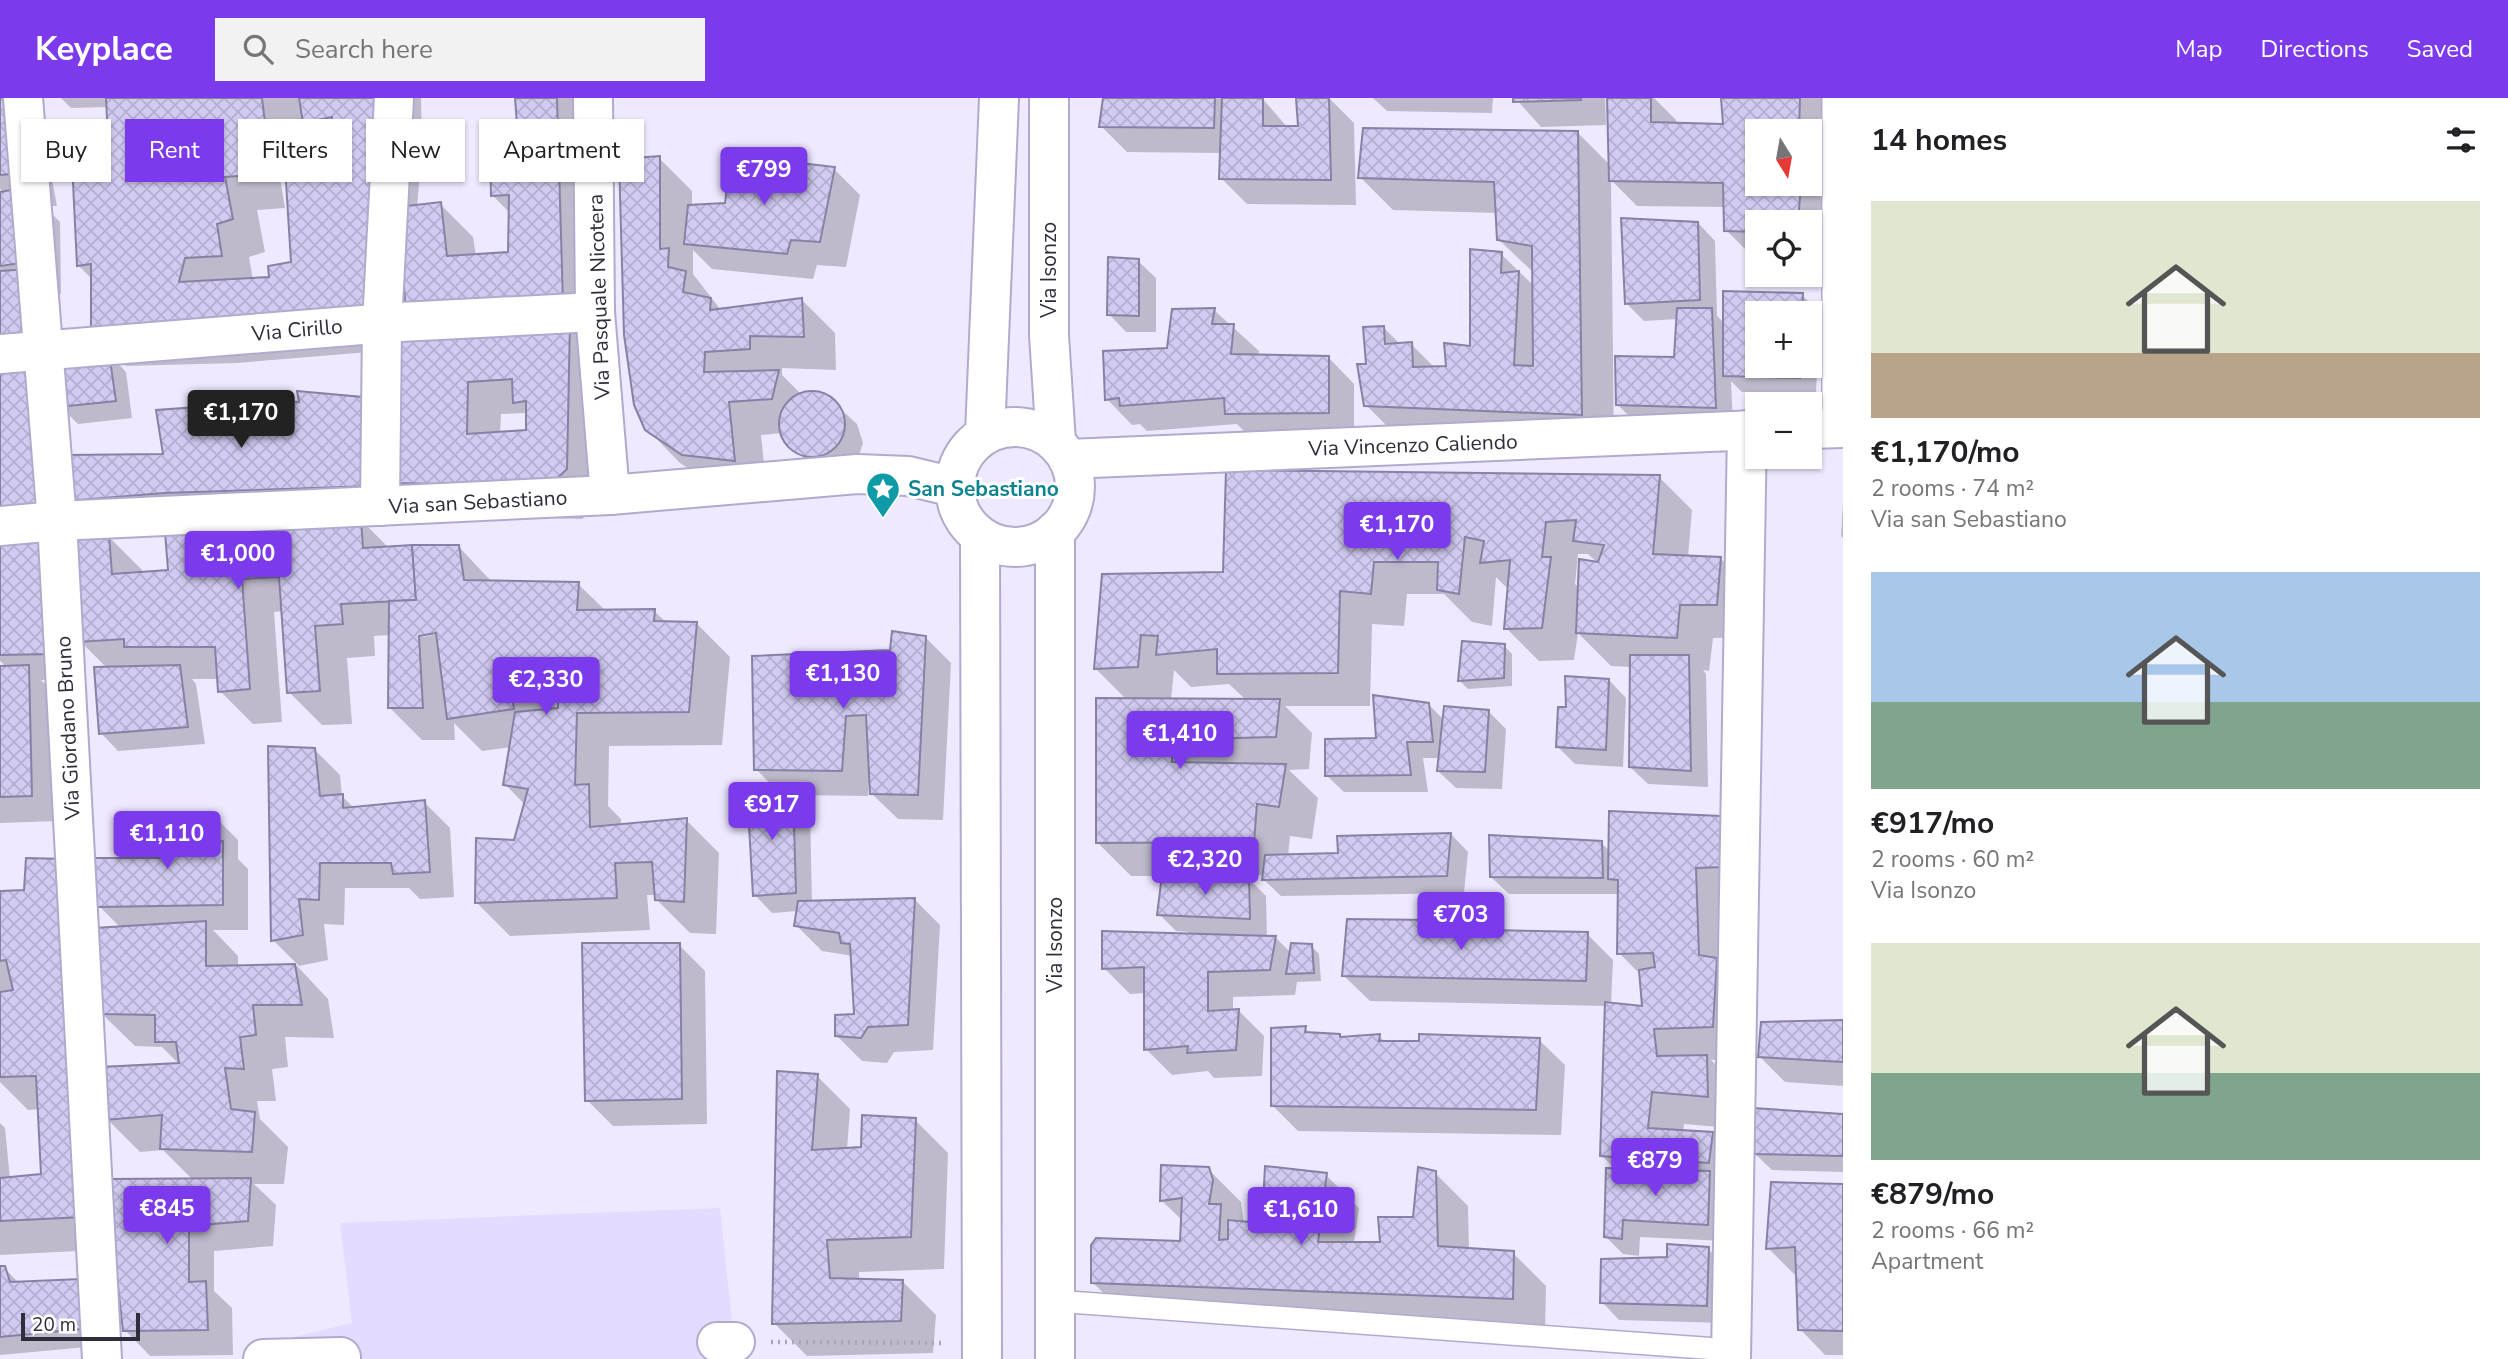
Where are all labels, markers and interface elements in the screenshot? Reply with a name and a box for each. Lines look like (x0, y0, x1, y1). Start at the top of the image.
search box (215, 18, 705, 81)
text: Keyplace (35, 27, 173, 72)
icon: search (239, 30, 277, 68)
text: Search here (295, 32, 433, 67)
text: Map (2175, 33, 2222, 65)
text: Directions (2260, 33, 2369, 65)
text: Saved (2407, 33, 2473, 65)
chip: Buy (21, 119, 111, 182)
chip: Rent (125, 119, 224, 182)
chip: Filters (238, 119, 352, 182)
chip: New (366, 119, 465, 182)
chip: Apartment (479, 119, 644, 182)
north arrow (1745, 119, 1822, 196)
map controls (1745, 119, 1822, 469)
text: 14 homes (1871, 120, 2007, 161)
icon: filters (2442, 121, 2480, 159)
pin: €799 (723, 148, 805, 207)
text: €799 (736, 154, 792, 185)
street label: Via Pasquale Nicotera (581, 193, 617, 402)
button: locate (1745, 210, 1822, 287)
street label: Via Isonzo (1035, 222, 1063, 319)
icon: home (2113, 246, 2239, 372)
button: + (1745, 301, 1822, 378)
street label: Via Cirillo (249, 312, 344, 348)
pin: €1,170 (184, 390, 298, 450)
button: − (1745, 392, 1822, 469)
text: €1,170 (204, 397, 278, 428)
street label: Via Vincenzo Caliendo (1307, 427, 1518, 463)
text: €1,170/mo (1871, 432, 2020, 473)
place icon: San Sebastiano (864, 470, 902, 519)
text: 2 rooms · 74 m² (1871, 473, 2034, 504)
place label: San Sebastiano (908, 475, 1059, 503)
street label: Via san Sebastiano (387, 483, 568, 521)
pin: €1,170 (1340, 503, 1454, 562)
text: Via san Sebastiano (1871, 504, 2067, 535)
text: €1,170 (1360, 509, 1434, 540)
pin: €1,000 (181, 532, 295, 591)
text: €1,000 (201, 538, 275, 569)
icon: home (2113, 617, 2239, 743)
street label: Via Giordano Bruno (49, 635, 87, 822)
pin: €1,130 (786, 652, 900, 711)
pin: €2,330 (489, 658, 603, 717)
text: €1,130 (806, 658, 880, 689)
text: €2,330 (509, 664, 583, 695)
pin: €1,410 (1123, 712, 1237, 771)
text: €1,410 (1143, 718, 1217, 749)
pin: €917 (731, 782, 813, 842)
text: €917 (744, 789, 800, 820)
text: €917/mo (1871, 803, 1994, 844)
pin: €1,110 (110, 812, 224, 871)
text: €1,110 (130, 818, 204, 849)
pin: €2,320 (1148, 838, 1262, 897)
text: €2,320 (1168, 844, 1242, 875)
text: 2 rooms · 60 m² (1871, 844, 2034, 875)
text: Via Isonzo (1871, 875, 1976, 906)
pin: €703 (1420, 892, 1502, 952)
street label: Via Isonzo (1041, 897, 1069, 994)
text: €703 (1433, 899, 1489, 930)
icon: home (2113, 988, 2239, 1114)
pin: €879 (1614, 1138, 1696, 1198)
text: €879 (1627, 1145, 1683, 1176)
text: €879/mo (1871, 1174, 1994, 1215)
pin: €845 (126, 1186, 208, 1246)
pin: €1,610 (1244, 1188, 1358, 1247)
text: €845 (139, 1193, 195, 1224)
text: €1,610 (1264, 1194, 1338, 1225)
text: 2 rooms · 66 m² (1871, 1215, 2034, 1246)
text: Apartment (1871, 1246, 1983, 1277)
scale bar (21, 1310, 140, 1342)
text: 20 m (32, 1312, 76, 1338)

